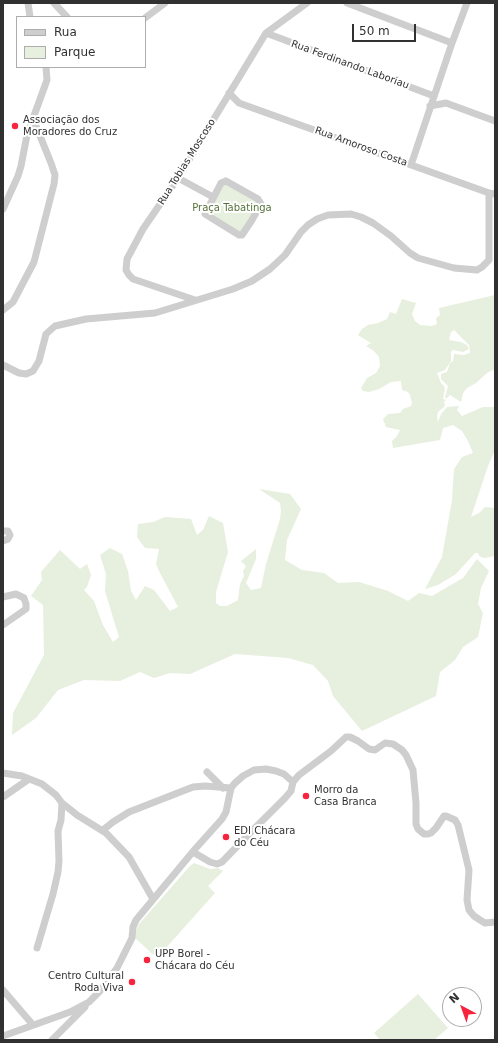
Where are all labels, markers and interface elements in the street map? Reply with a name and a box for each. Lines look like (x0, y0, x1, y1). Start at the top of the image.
legend (16, 16, 146, 68)
scale bar (354, 16, 418, 42)
text: 50 m (359, 24, 390, 38)
text: Rua (54, 25, 77, 39)
street label: Rua Ferdinando Laboriau (289, 38, 411, 92)
text: Parque (54, 45, 95, 59)
place label: Associação dos Moradores do Cruz (23, 114, 117, 138)
street label: Rua Tobias Moscoso (156, 117, 218, 207)
marker: Associação dos Moradores do Cruz (10, 121, 20, 131)
street label: Rua Amoroso Costa (313, 125, 409, 169)
park label: Praça Tabatinga (192, 202, 272, 214)
place label: Morro da Casa Branca (314, 784, 377, 808)
marker: Morro da Casa Branca (301, 791, 311, 801)
place label: EDI Chácara do Céu (234, 825, 295, 848)
marker: EDI Chácara do Céu (221, 832, 231, 842)
place label: UPP Borel - Chácara do Céu (155, 948, 235, 972)
marker: UPP Borel - Chácara do Céu (142, 955, 152, 965)
place label: Centro Cultural Roda Viva (48, 970, 124, 994)
marker: Centro Cultural Roda Viva (127, 977, 137, 987)
north arrow (442, 987, 482, 1027)
text: N (447, 990, 462, 1006)

